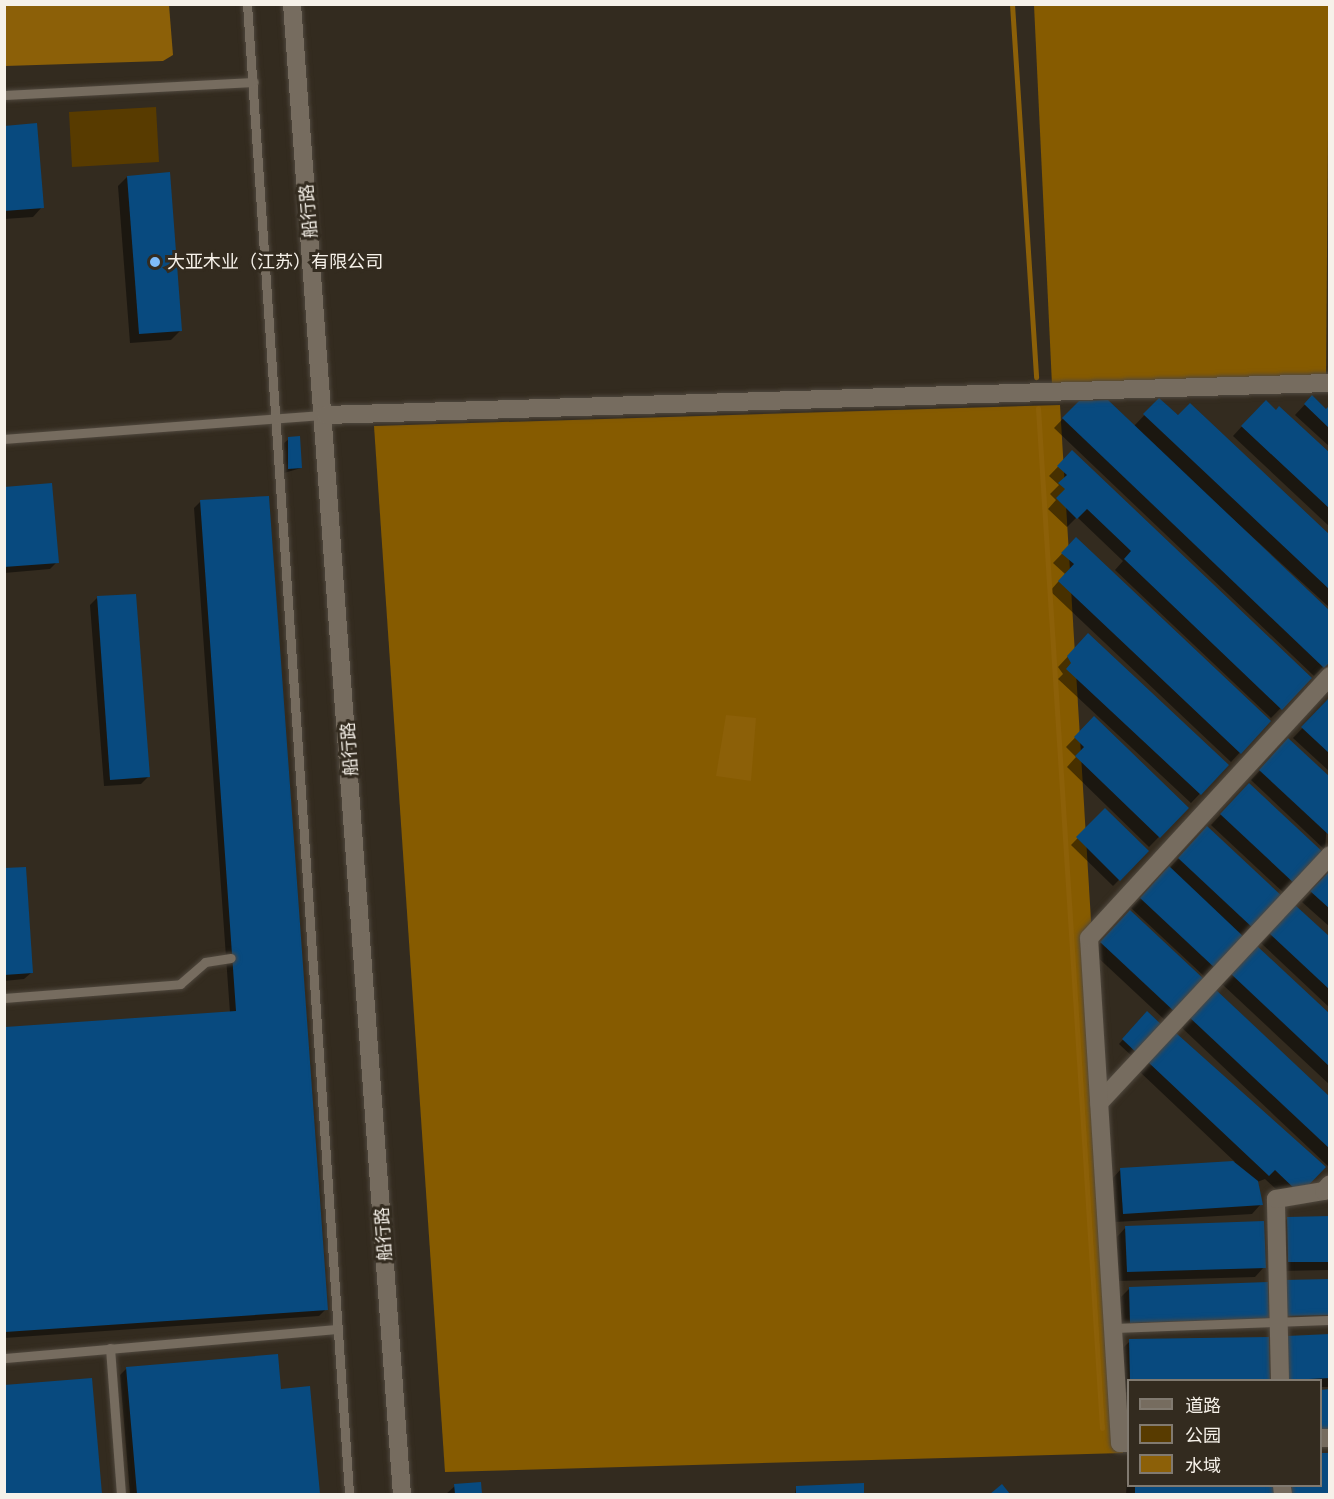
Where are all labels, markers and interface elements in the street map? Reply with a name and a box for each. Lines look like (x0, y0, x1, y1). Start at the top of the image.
street label: 船行路 (296, 183, 322, 239)
place label: 大亚木业（江苏）有限公司 (167, 251, 383, 273)
marker: 大亚木业（江苏）有限公司 (148, 255, 162, 269)
street label: 船行路 (337, 721, 363, 777)
street label: 船行路 (371, 1206, 397, 1262)
legend (1127, 1379, 1322, 1487)
text: 道路 (1185, 1396, 1221, 1416)
text: 公园 (1185, 1426, 1221, 1446)
text: 水域 (1185, 1456, 1221, 1476)

